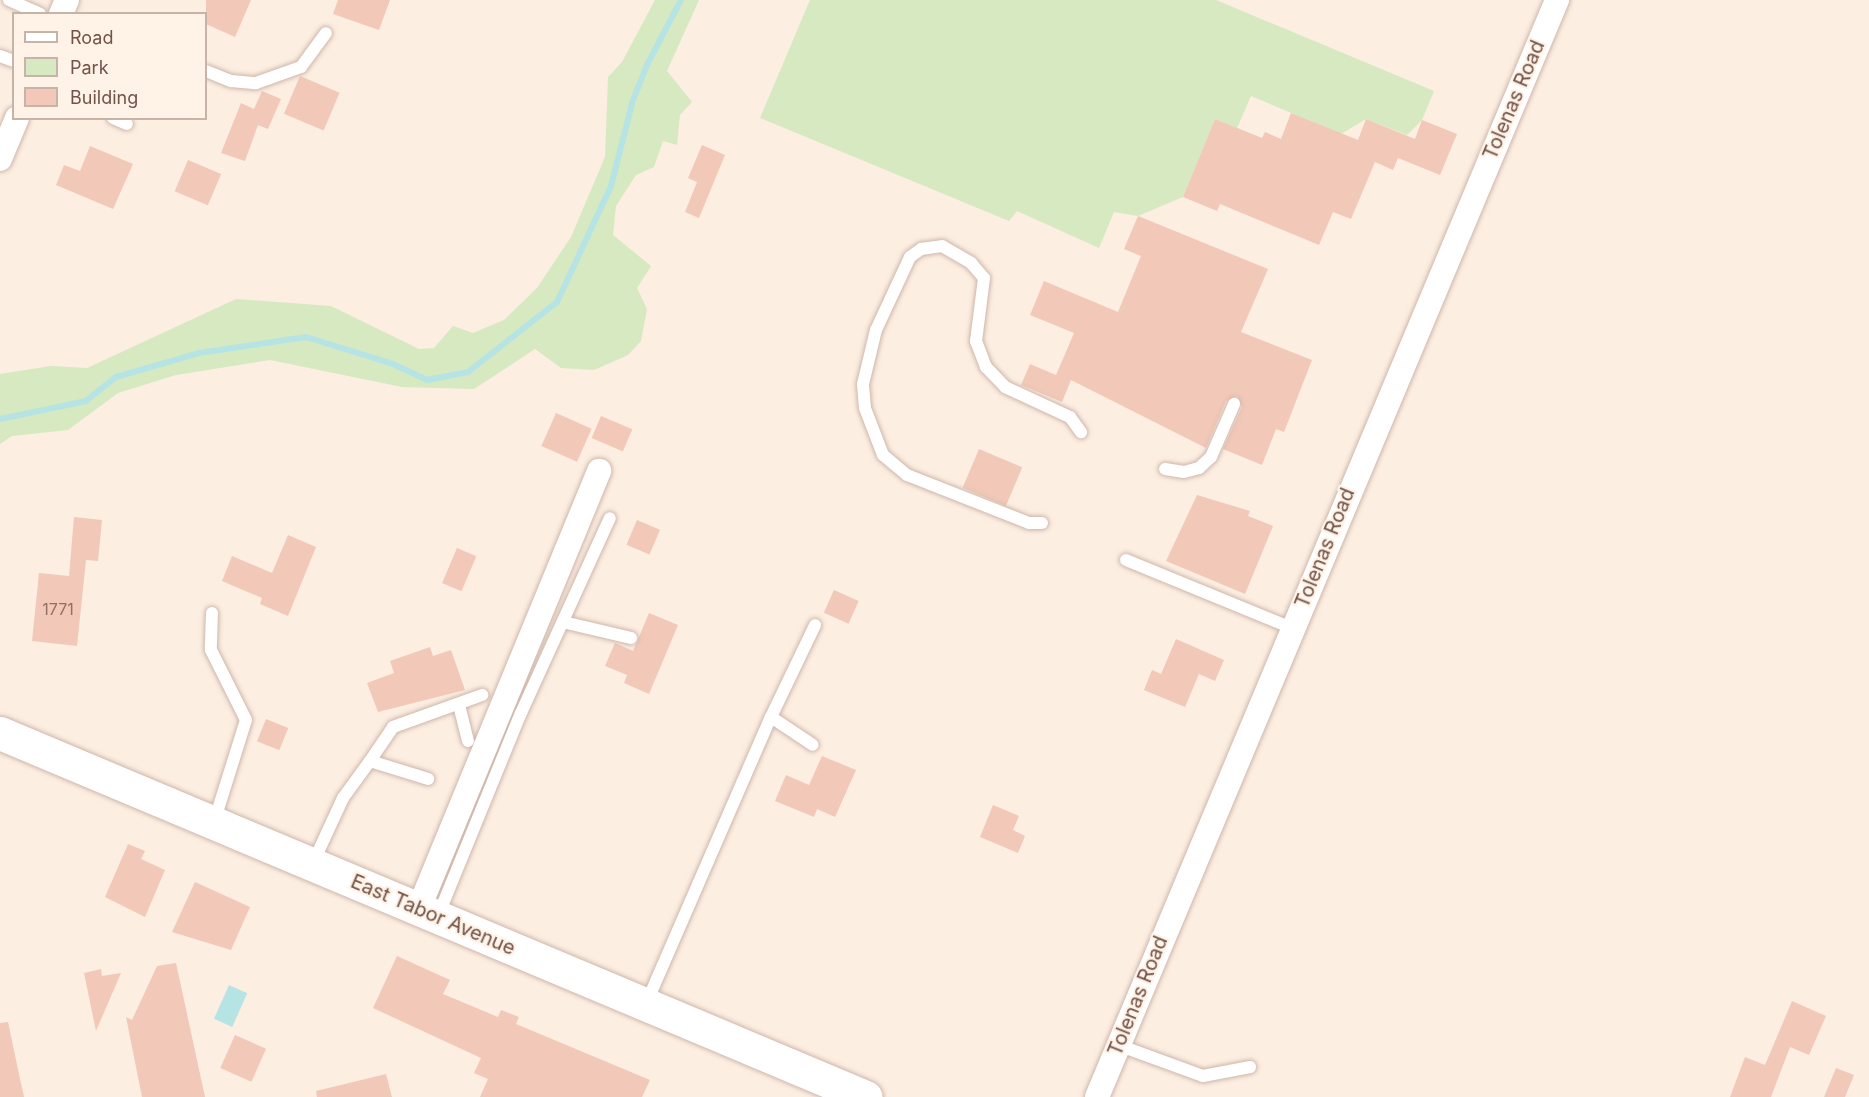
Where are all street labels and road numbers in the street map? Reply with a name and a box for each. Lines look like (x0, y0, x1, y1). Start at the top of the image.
street label: Tolenas Road (1478, 37, 1550, 163)
street label: Tolenas Road (1290, 484, 1360, 612)
street label: East Tabor Avenue (347, 870, 519, 960)
street label: Tolenas Road (1103, 932, 1173, 1060)

